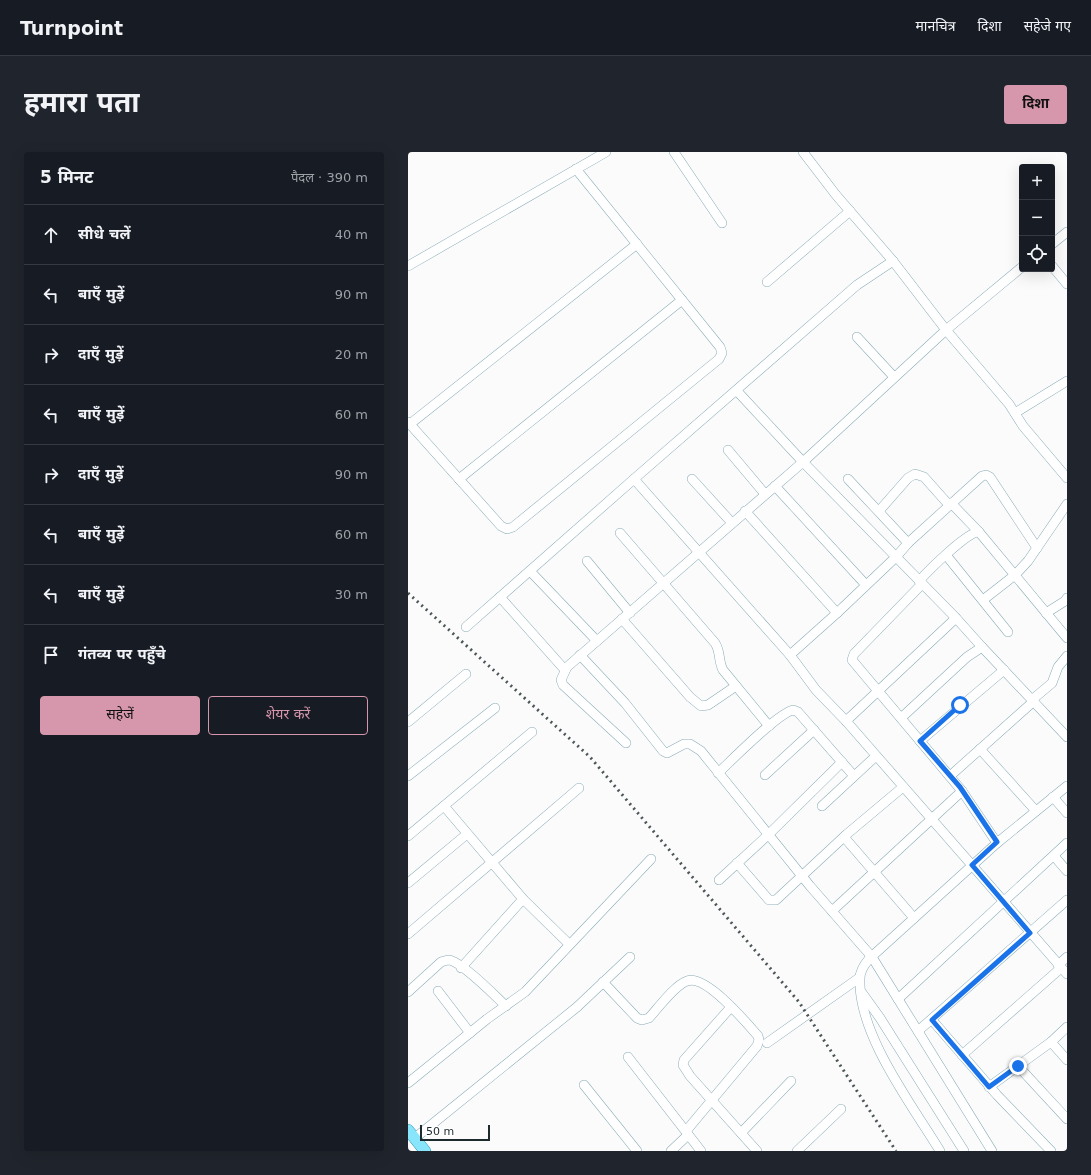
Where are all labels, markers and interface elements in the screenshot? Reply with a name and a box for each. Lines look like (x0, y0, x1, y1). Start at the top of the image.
text: Turnpoint (20, 17, 123, 39)
text: मानचित्र (915, 18, 955, 34)
text: दिशा (977, 18, 1002, 34)
text: सहेजे गए (1024, 18, 1071, 34)
button: दिशा (1004, 85, 1067, 124)
text: हमारा पता (24, 86, 139, 119)
map controls (1019, 164, 1055, 272)
button: + (1019, 164, 1055, 200)
text: 5 मिनट (40, 167, 93, 187)
text: पैदल · 390 m (291, 170, 368, 185)
button: − (1019, 200, 1055, 236)
icon: ahead (40, 224, 62, 246)
text: सीधे चलें (78, 225, 131, 243)
text: 40 m (335, 227, 368, 242)
button: locate (1019, 236, 1055, 272)
icon: left (40, 284, 62, 306)
text: बाएँ मुड़ें (78, 285, 124, 303)
text: 90 m (335, 287, 368, 302)
icon: right (40, 344, 62, 366)
text: दाएँ मुड़ें (78, 345, 124, 363)
text: 20 m (335, 347, 368, 362)
icon: left (40, 404, 62, 426)
text: बाएँ मुड़ें (78, 405, 124, 423)
text: 60 m (335, 407, 368, 422)
icon: right (40, 464, 62, 486)
text: दाएँ मुड़ें (78, 465, 124, 483)
text: 90 m (335, 467, 368, 482)
icon: left (40, 524, 62, 546)
text: बाएँ मुड़ें (78, 525, 124, 543)
text: 60 m (335, 527, 368, 542)
icon: left (40, 584, 62, 606)
text: बाएँ मुड़ें (78, 585, 124, 603)
text: 30 m (335, 587, 368, 602)
icon: arrive (40, 644, 62, 666)
text: गंतव्य पर पहुँचे (78, 645, 166, 663)
button: सहेजें (40, 696, 200, 735)
button: शेयर करें (208, 696, 368, 735)
route start (951, 696, 969, 714)
route end (1009, 1057, 1027, 1075)
scale bar (420, 1123, 490, 1142)
text: 50 m (426, 1125, 454, 1138)

